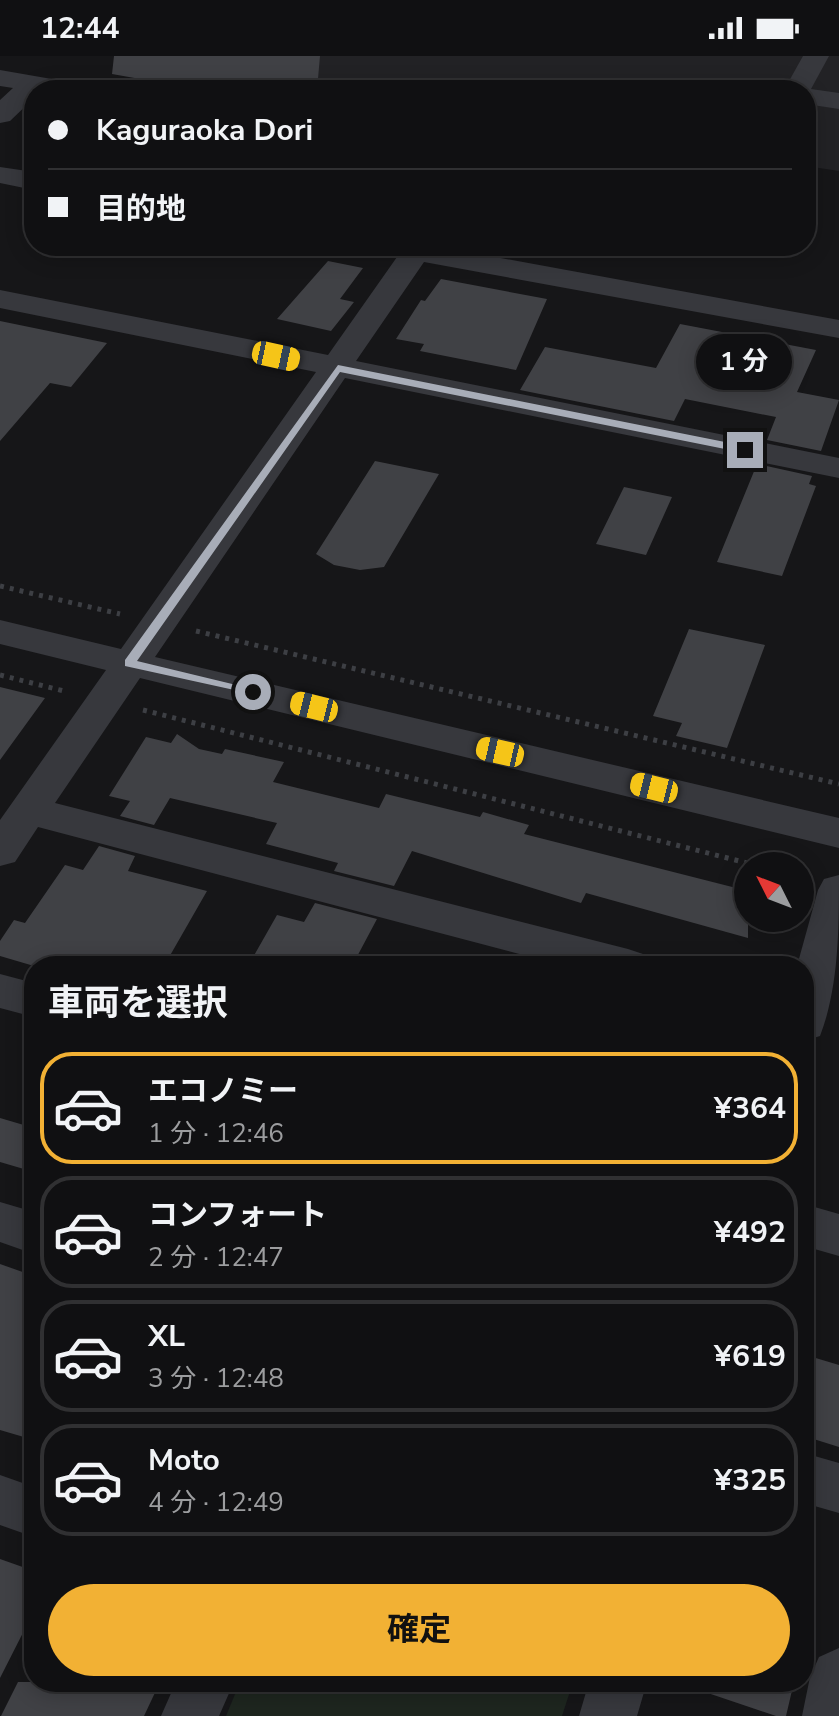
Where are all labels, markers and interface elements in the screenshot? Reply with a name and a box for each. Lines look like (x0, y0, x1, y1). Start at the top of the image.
text: 12:44 (40, 8, 119, 49)
text: Kaguraoka Dori (96, 110, 313, 151)
text: 目的地 (96, 189, 186, 230)
callout: 1 分 (697, 334, 793, 390)
car (250, 339, 302, 373)
text: 1 分 (720, 344, 768, 379)
route end (727, 432, 763, 468)
route start (235, 674, 271, 710)
car (288, 690, 340, 724)
car (474, 735, 526, 769)
car (628, 771, 680, 805)
north arrow (734, 852, 814, 932)
map controls (734, 852, 814, 932)
text: 車両を選択 (48, 979, 228, 1028)
text: エコノミー (148, 1071, 298, 1112)
icon: car (52, 1072, 124, 1144)
text: ¥364 (714, 1088, 786, 1129)
text: 1 分 · 12:46 (148, 1116, 284, 1151)
text: コンフォート (148, 1195, 327, 1236)
icon: car (52, 1196, 124, 1268)
text: ¥492 (714, 1212, 786, 1253)
text: 2 分 · 12:47 (148, 1240, 284, 1275)
text: XL (148, 1316, 185, 1357)
icon: car (52, 1320, 124, 1392)
text: ¥619 (714, 1336, 786, 1377)
text: 3 分 · 12:48 (148, 1361, 284, 1396)
text: Moto (148, 1440, 220, 1481)
icon: car (52, 1444, 124, 1516)
text: ¥325 (714, 1460, 786, 1501)
text: 4 分 · 12:49 (148, 1485, 284, 1520)
button: 確定 (48, 1584, 790, 1676)

